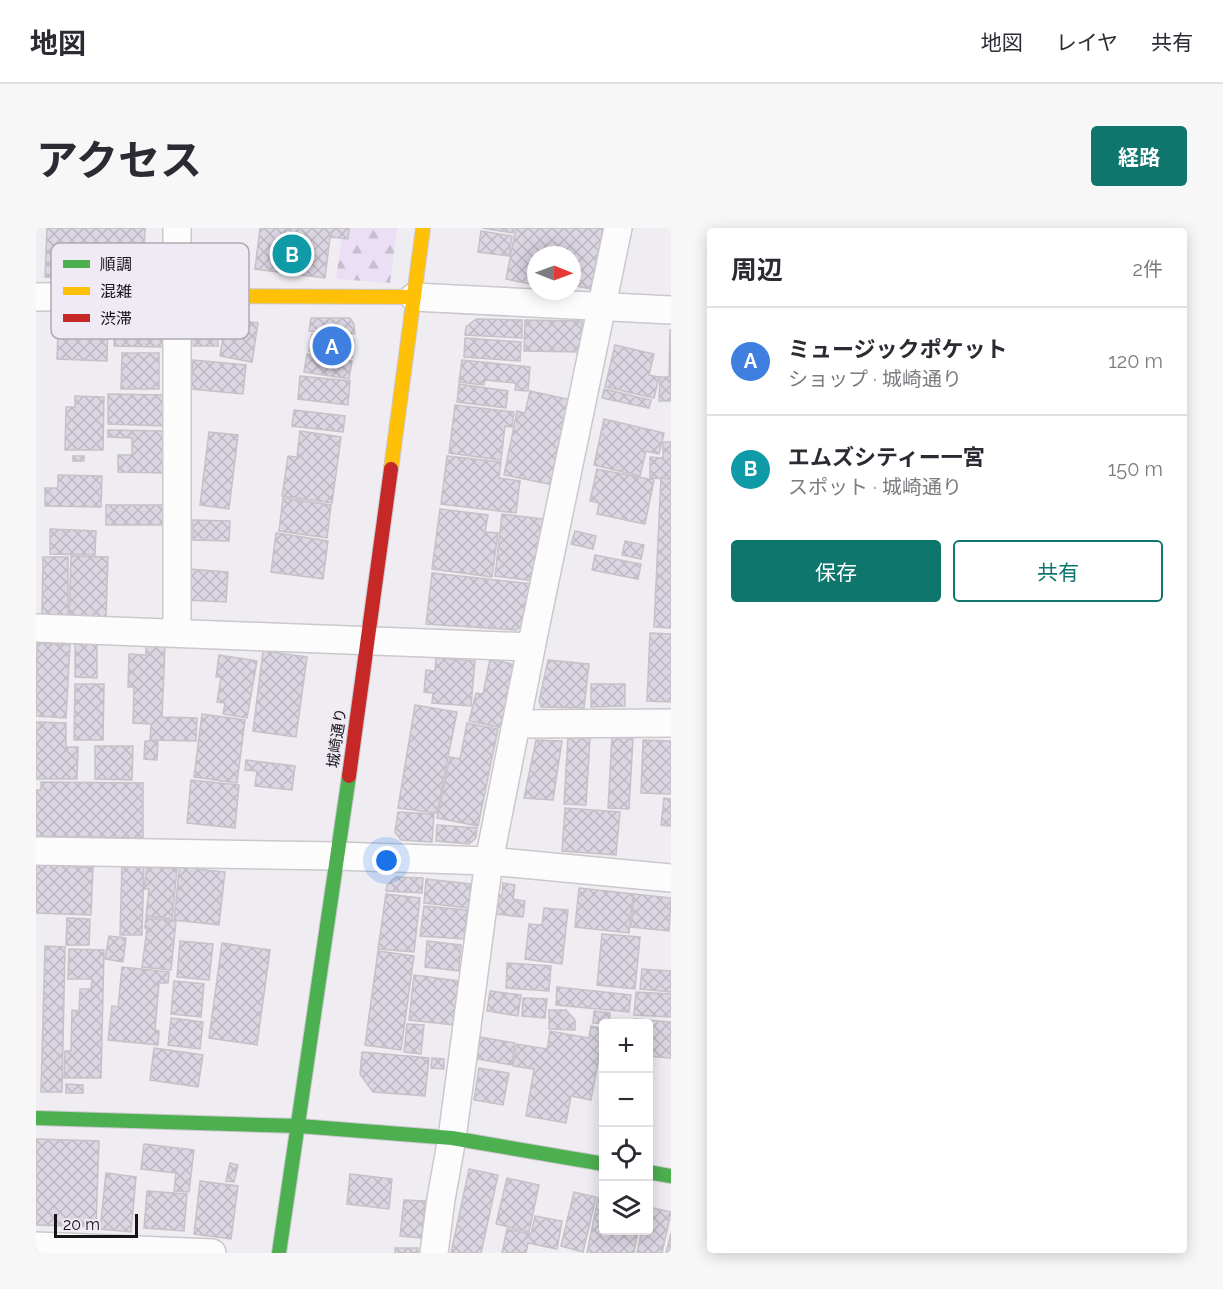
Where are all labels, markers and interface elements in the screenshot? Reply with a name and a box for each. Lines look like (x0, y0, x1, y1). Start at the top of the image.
text: 地図 (30, 27, 86, 60)
text: 地図 (981, 30, 1023, 55)
text: レイヤ (1056, 30, 1118, 55)
text: 共有 (1151, 30, 1193, 55)
button: 経路 (1091, 126, 1187, 186)
text: アクセス (36, 136, 202, 185)
pin: B (272, 231, 312, 276)
legend (51, 243, 249, 339)
north arrow (527, 246, 581, 300)
text: 順調 (100, 255, 132, 274)
text: 周辺 (731, 255, 783, 285)
text: 2件 (1133, 257, 1163, 281)
text: 混雑 (100, 282, 132, 301)
text: 渋滞 (100, 309, 132, 328)
pin: A (312, 324, 352, 368)
text: ミュージックポケット (788, 336, 1008, 362)
text: A (744, 349, 757, 373)
text: 120 m (1108, 349, 1163, 373)
text: ショップ · 城崎通り (788, 367, 962, 391)
text: エムズシティー一宮 (788, 444, 985, 470)
text: B (744, 457, 757, 481)
text: 150 m (1108, 457, 1163, 481)
text: スポット · 城崎通り (788, 475, 962, 499)
button: 保存 (731, 540, 941, 602)
button: 共有 (953, 540, 1163, 602)
street label: 城崎通り (324, 707, 350, 769)
your location (372, 846, 401, 875)
map controls (599, 1019, 653, 1235)
button: + (599, 1019, 653, 1073)
button: − (599, 1073, 653, 1127)
button: locate (599, 1127, 653, 1181)
button: layers (599, 1181, 653, 1235)
scale bar (54, 1211, 138, 1238)
text: 20 m (63, 1215, 100, 1234)

